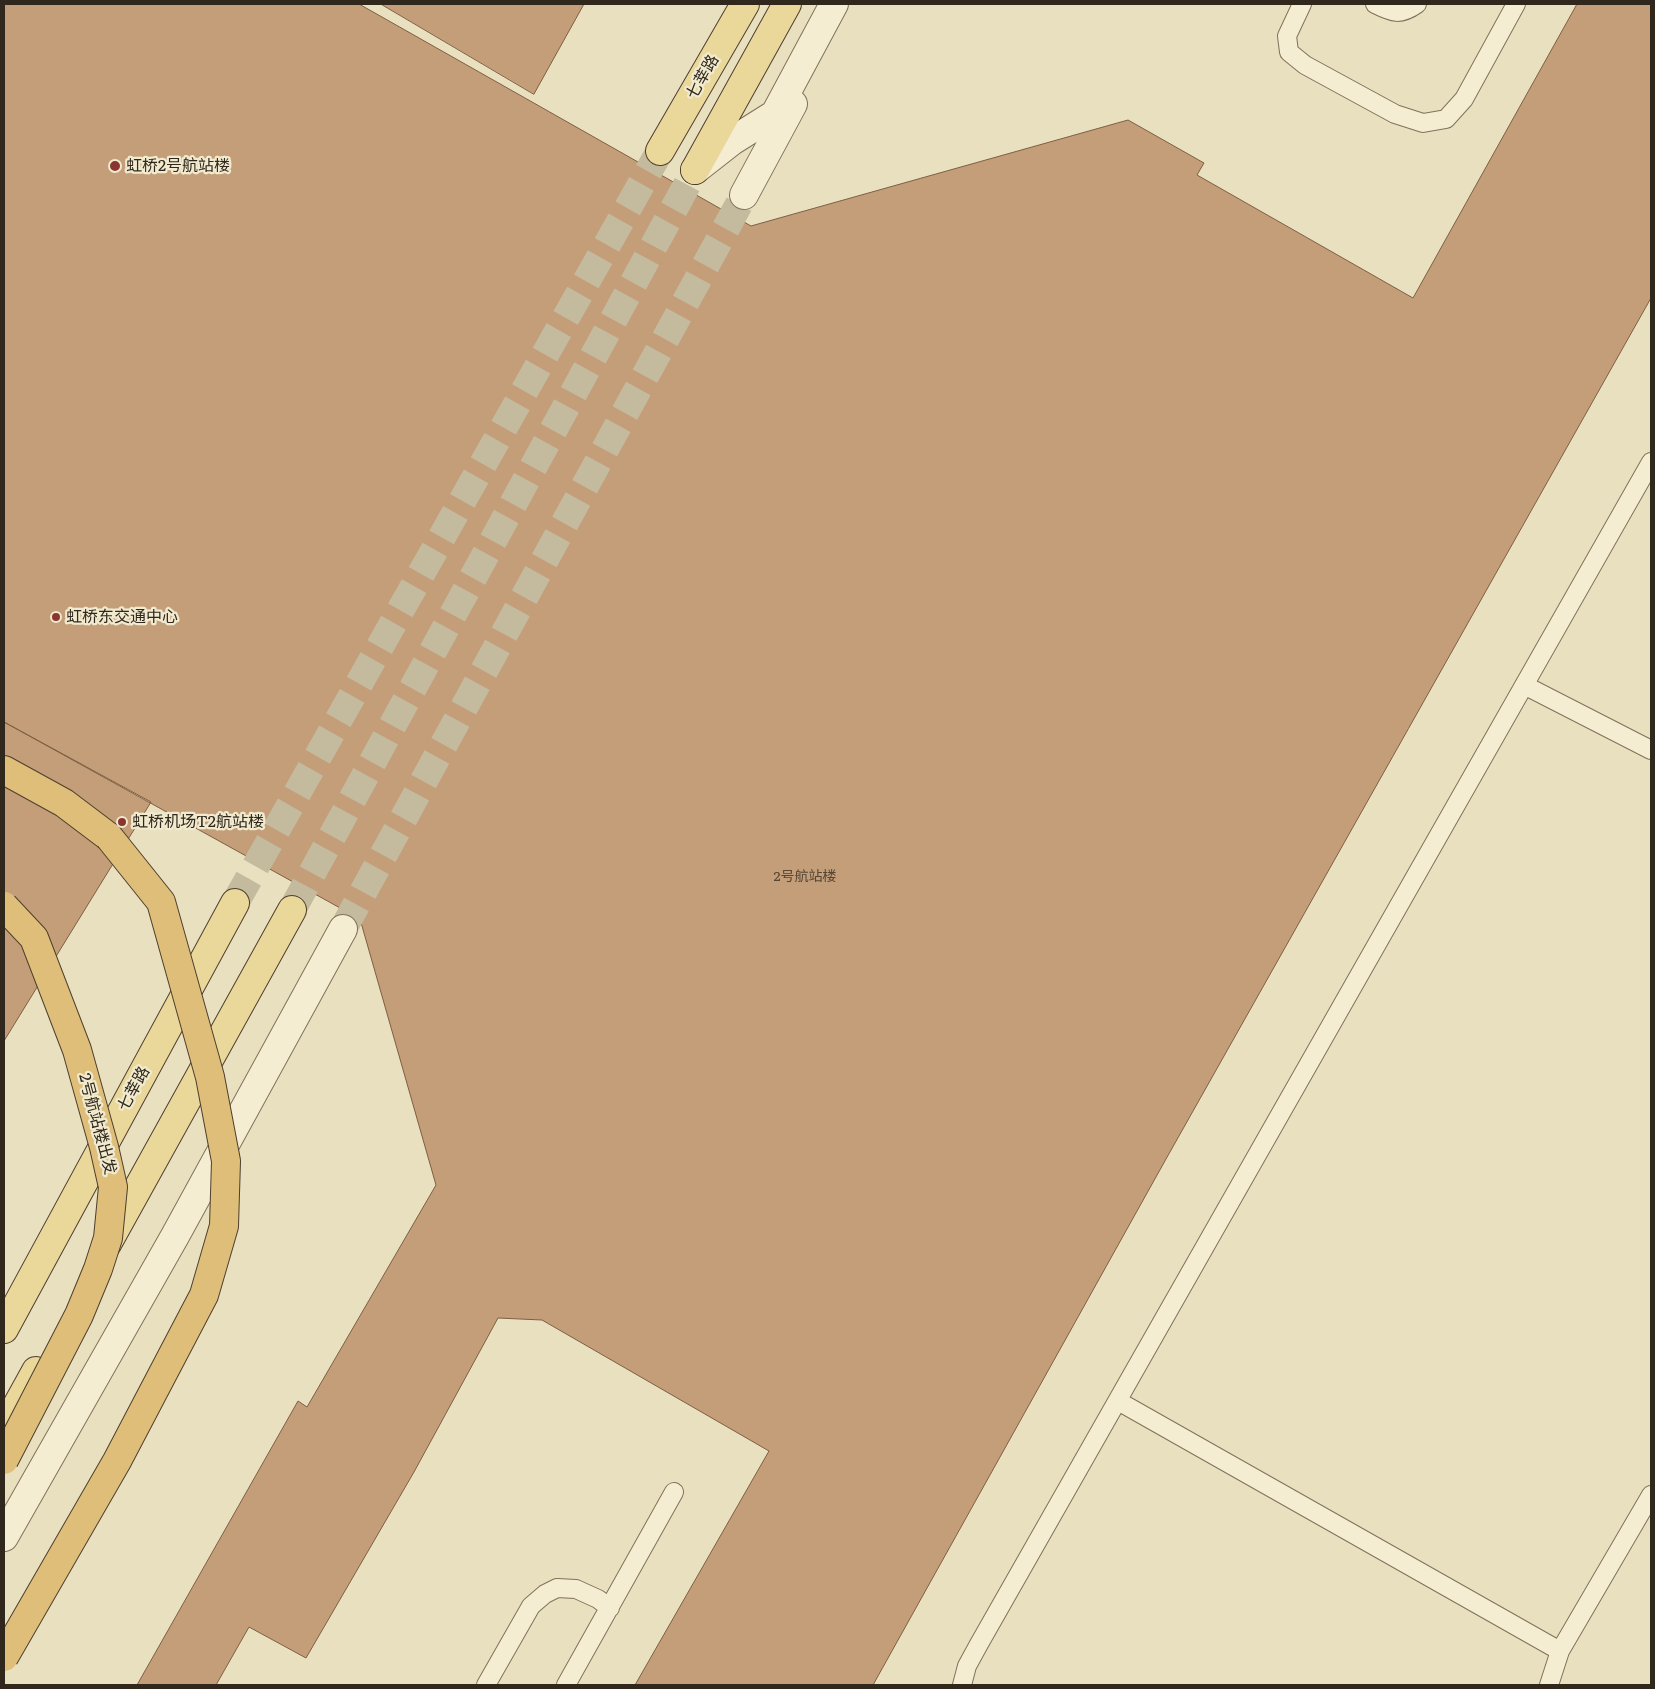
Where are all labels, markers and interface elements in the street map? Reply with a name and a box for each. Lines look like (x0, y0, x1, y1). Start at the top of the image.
street label: 七莘路 (683, 51, 723, 103)
place label: 虹桥2号航站楼 (126, 156, 230, 176)
marker: 虹桥2号航站楼 (108, 159, 122, 173)
place label: 虹桥东交通中心 (66, 607, 178, 627)
marker: 虹桥东交通中心 (50, 611, 62, 623)
place label: 虹桥机场T2航站楼 (132, 812, 264, 832)
marker: 虹桥机场T2航站楼 (116, 816, 128, 828)
house number: 2号航站楼 (773, 869, 837, 885)
street label: 七莘路 (114, 1063, 154, 1115)
street label: 2号航站楼出发 (74, 1071, 120, 1177)

